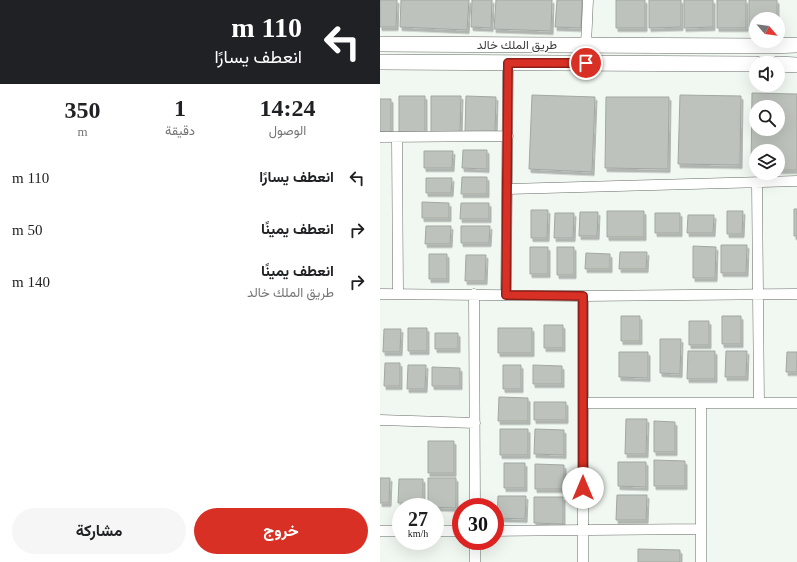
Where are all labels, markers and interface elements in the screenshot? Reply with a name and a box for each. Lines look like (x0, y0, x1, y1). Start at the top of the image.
text: 110 m (231, 12, 302, 43)
north arrow (749, 12, 785, 48)
map controls (749, 12, 785, 180)
icon: left (316, 16, 368, 68)
street label: طريق الملك خالد (477, 38, 557, 53)
pin (569, 46, 603, 80)
text: انعطف يسارًا (214, 47, 302, 67)
icon: arrive (575, 52, 597, 74)
button: sound (749, 56, 785, 92)
text: 1 (174, 95, 186, 121)
text: 14:24 (260, 95, 316, 121)
text: 350 (65, 97, 101, 123)
button: search (749, 100, 785, 136)
text: دقيقة (165, 123, 195, 138)
text: الوصول (269, 123, 306, 138)
text: m (77, 124, 88, 139)
button: layers (749, 144, 785, 180)
icon: left (346, 167, 368, 189)
text: انعطف يسارًا (259, 169, 334, 185)
text: 110 m (12, 170, 49, 186)
icon: right (346, 219, 368, 241)
text: انعطف يمينًا (261, 221, 334, 237)
text: 50 m (12, 222, 42, 238)
text: انعطف يمينًا (261, 263, 334, 279)
icon: right (346, 271, 368, 293)
text: 140 m (12, 274, 50, 290)
text: طريق الملك خالد (247, 285, 334, 300)
position arrow (562, 467, 604, 509)
speed limit sign: 30 (452, 498, 504, 550)
button: مشاركة (12, 508, 186, 554)
button: خروج (194, 508, 368, 554)
text: 27 (408, 508, 428, 530)
text: km/h (408, 528, 428, 539)

